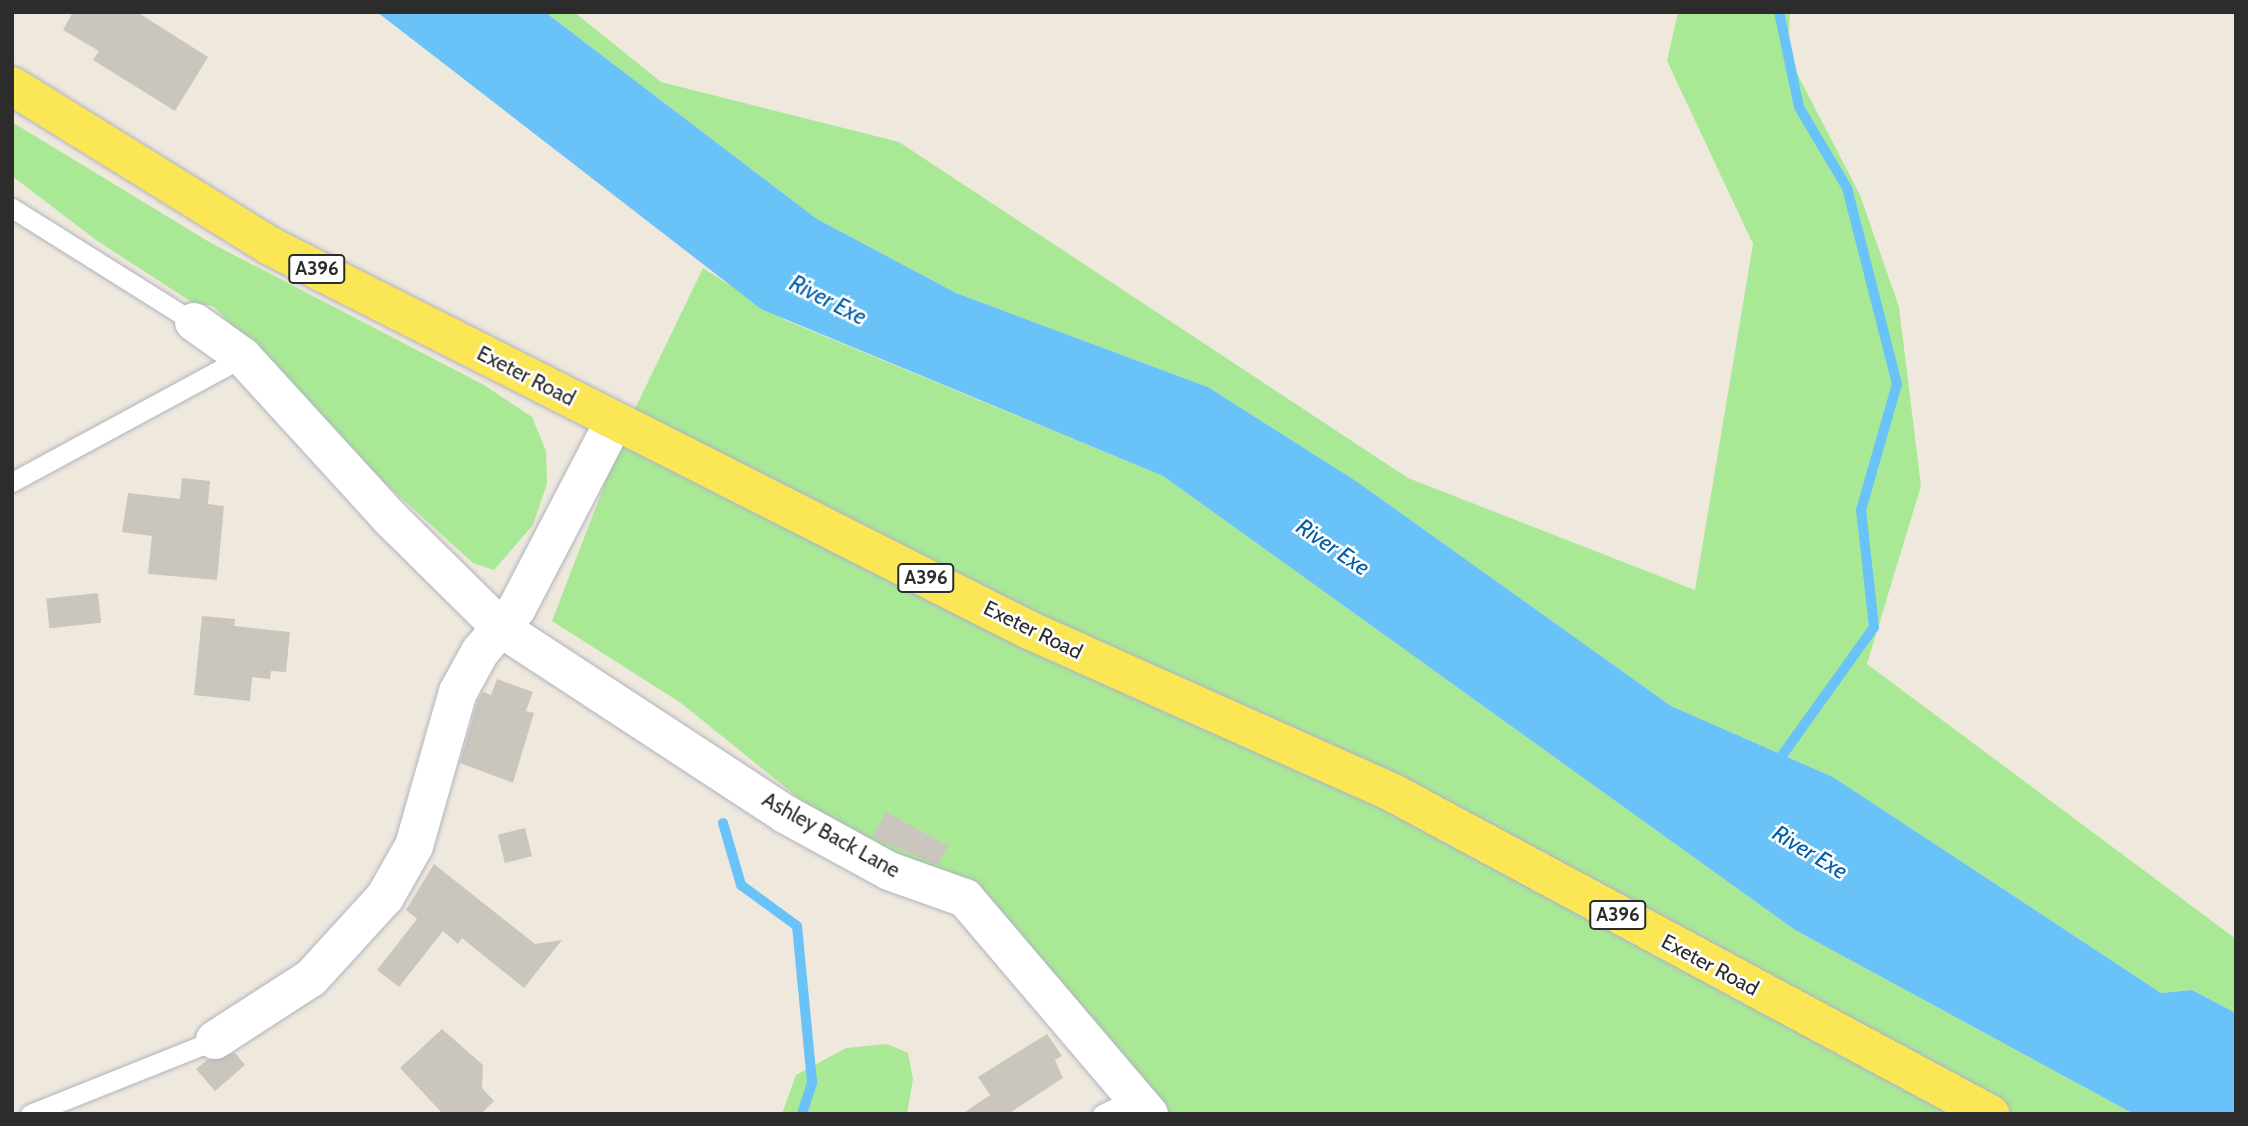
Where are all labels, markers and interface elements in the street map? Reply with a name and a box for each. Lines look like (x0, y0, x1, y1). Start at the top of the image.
road number: A396 (287, 254, 347, 284)
water label: River Exe (785, 269, 871, 331)
street label: Exeter Road (473, 341, 579, 411)
water label: River Exe (1291, 513, 1375, 581)
road number: A396 (896, 562, 956, 594)
street label: Exeter Road (980, 595, 1086, 665)
street label: Ashley Back Lane (758, 787, 904, 883)
water label: River Exe (1768, 819, 1852, 885)
road number: A396 (1588, 900, 1648, 931)
street label: Exeter Road (1657, 929, 1763, 1001)

